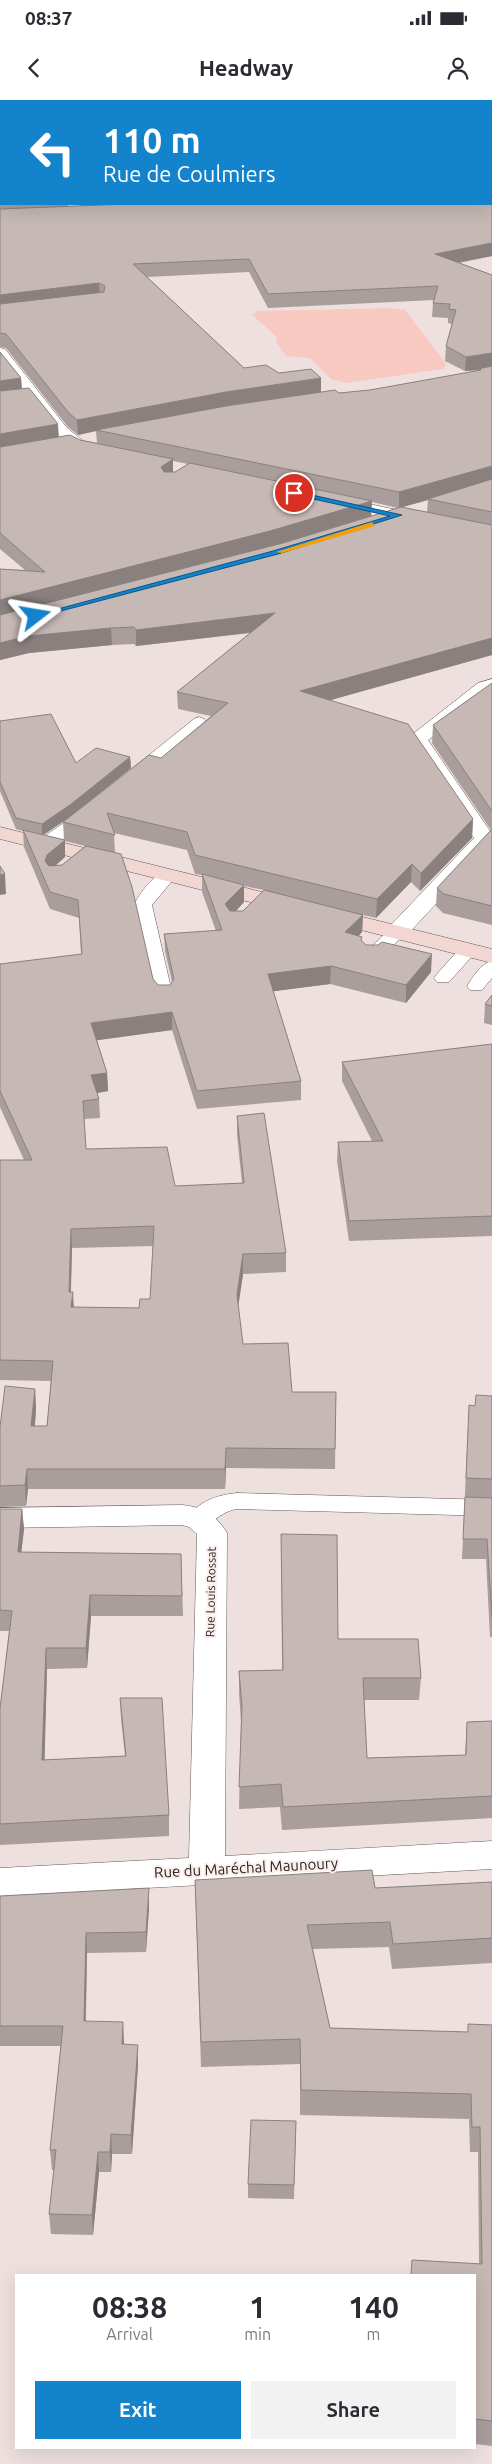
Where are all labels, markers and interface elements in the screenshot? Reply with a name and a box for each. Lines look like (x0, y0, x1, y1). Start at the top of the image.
text: 08:37 (25, 7, 73, 29)
icon: back (20, 54, 48, 82)
icon: person (444, 54, 472, 82)
text: Headway (199, 55, 293, 80)
icon: left (20, 120, 85, 185)
text: 110 m (103, 120, 201, 160)
text: Rue de Coulmiers (103, 161, 276, 186)
pin (273, 472, 315, 514)
icon: arrive (280, 479, 308, 507)
position arrow (9, 589, 61, 641)
street label: Rue Louis Rossat (203, 1546, 218, 1637)
street label: Rue du Maréchal Maunoury (154, 1854, 338, 1881)
text: 08:38 (92, 2290, 167, 2324)
text: 1 (249, 2290, 266, 2324)
text: 140 (348, 2290, 399, 2324)
text: Arrival (106, 2325, 153, 2343)
text: min (244, 2325, 271, 2343)
text: m (367, 2325, 380, 2343)
button: Exit (35, 2381, 241, 2439)
button: Share (251, 2381, 456, 2439)

